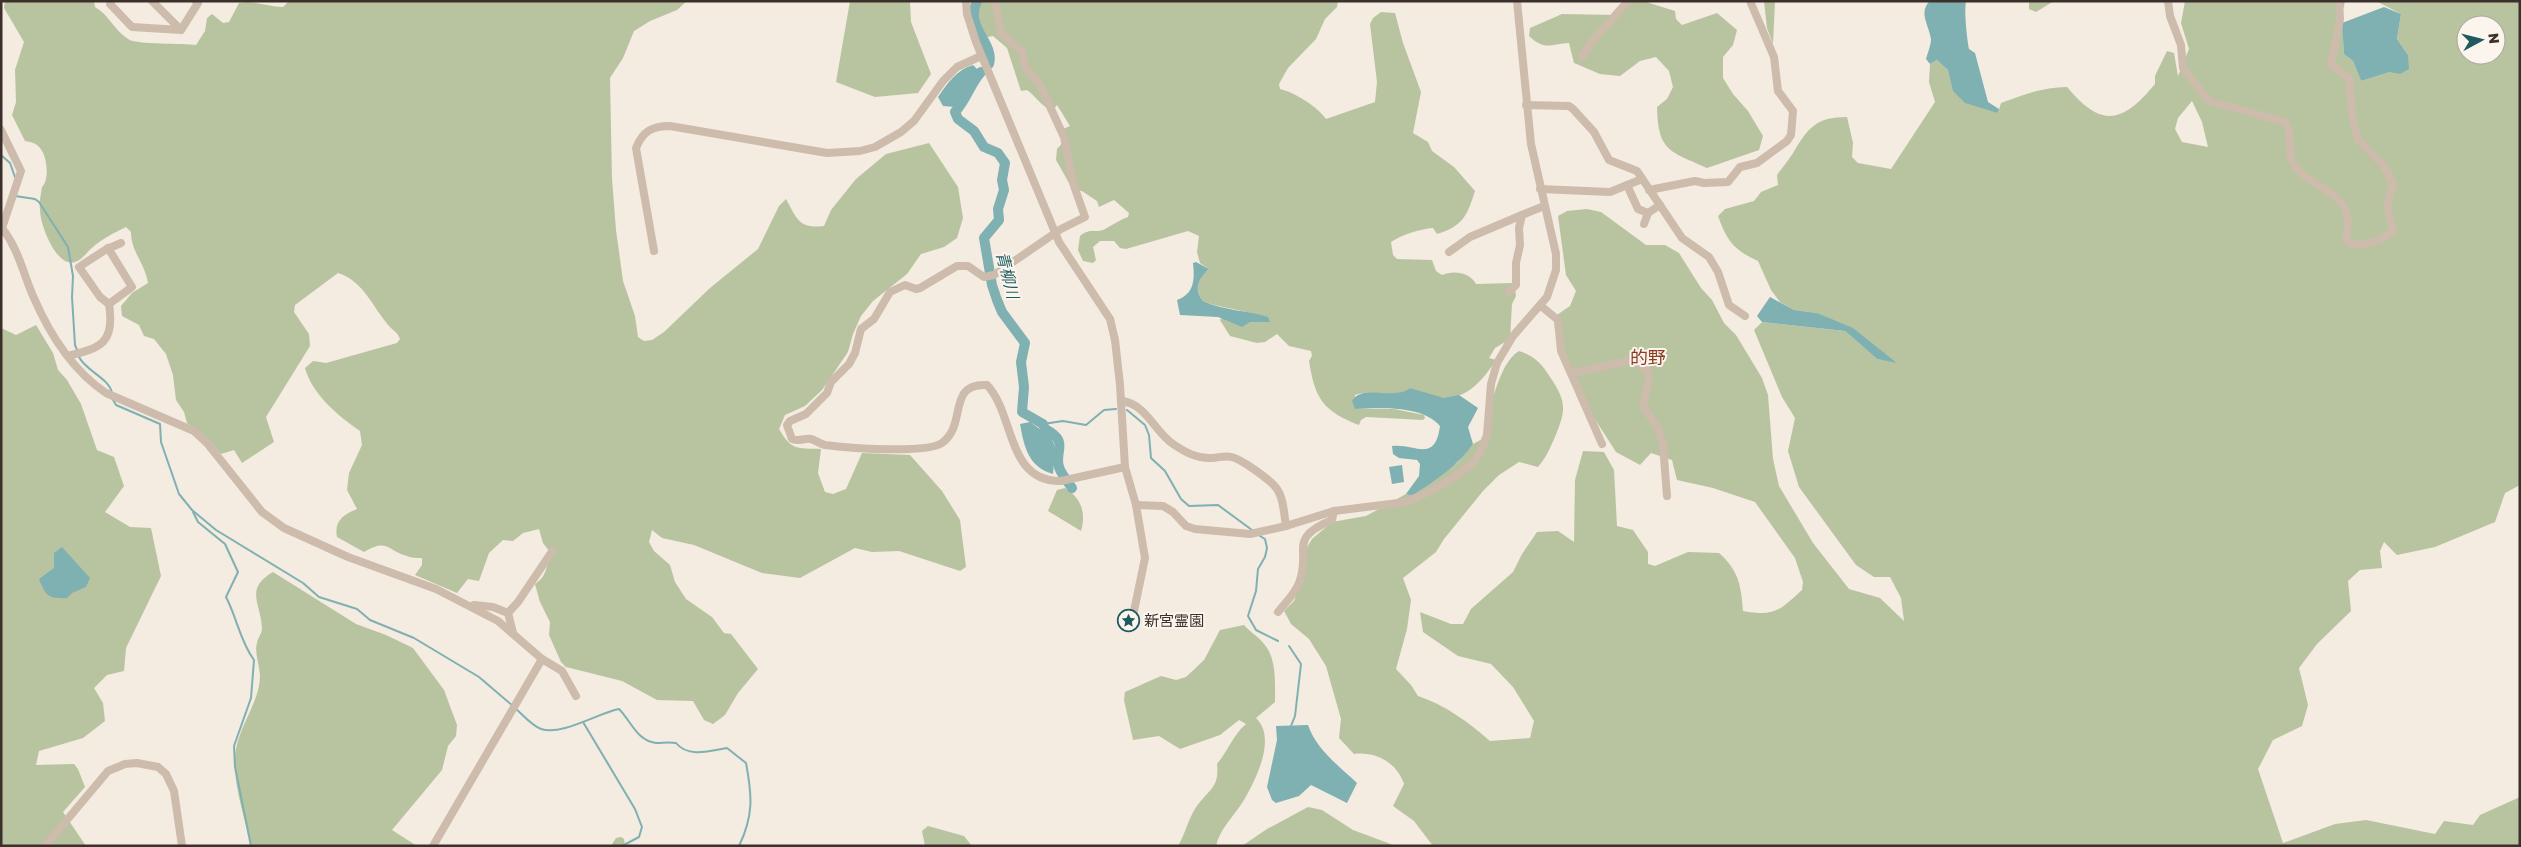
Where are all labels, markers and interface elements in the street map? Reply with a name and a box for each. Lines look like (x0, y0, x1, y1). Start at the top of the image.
north arrow (2456, 15, 2506, 65)
text: N (2485, 32, 2503, 45)
water label: 青柳川 (992, 249, 1024, 303)
district label: 的野 (1630, 346, 1666, 368)
place icon: 新宮霊園 (1116, 609, 1140, 633)
place label: 新宮霊園 (1144, 611, 1204, 629)

